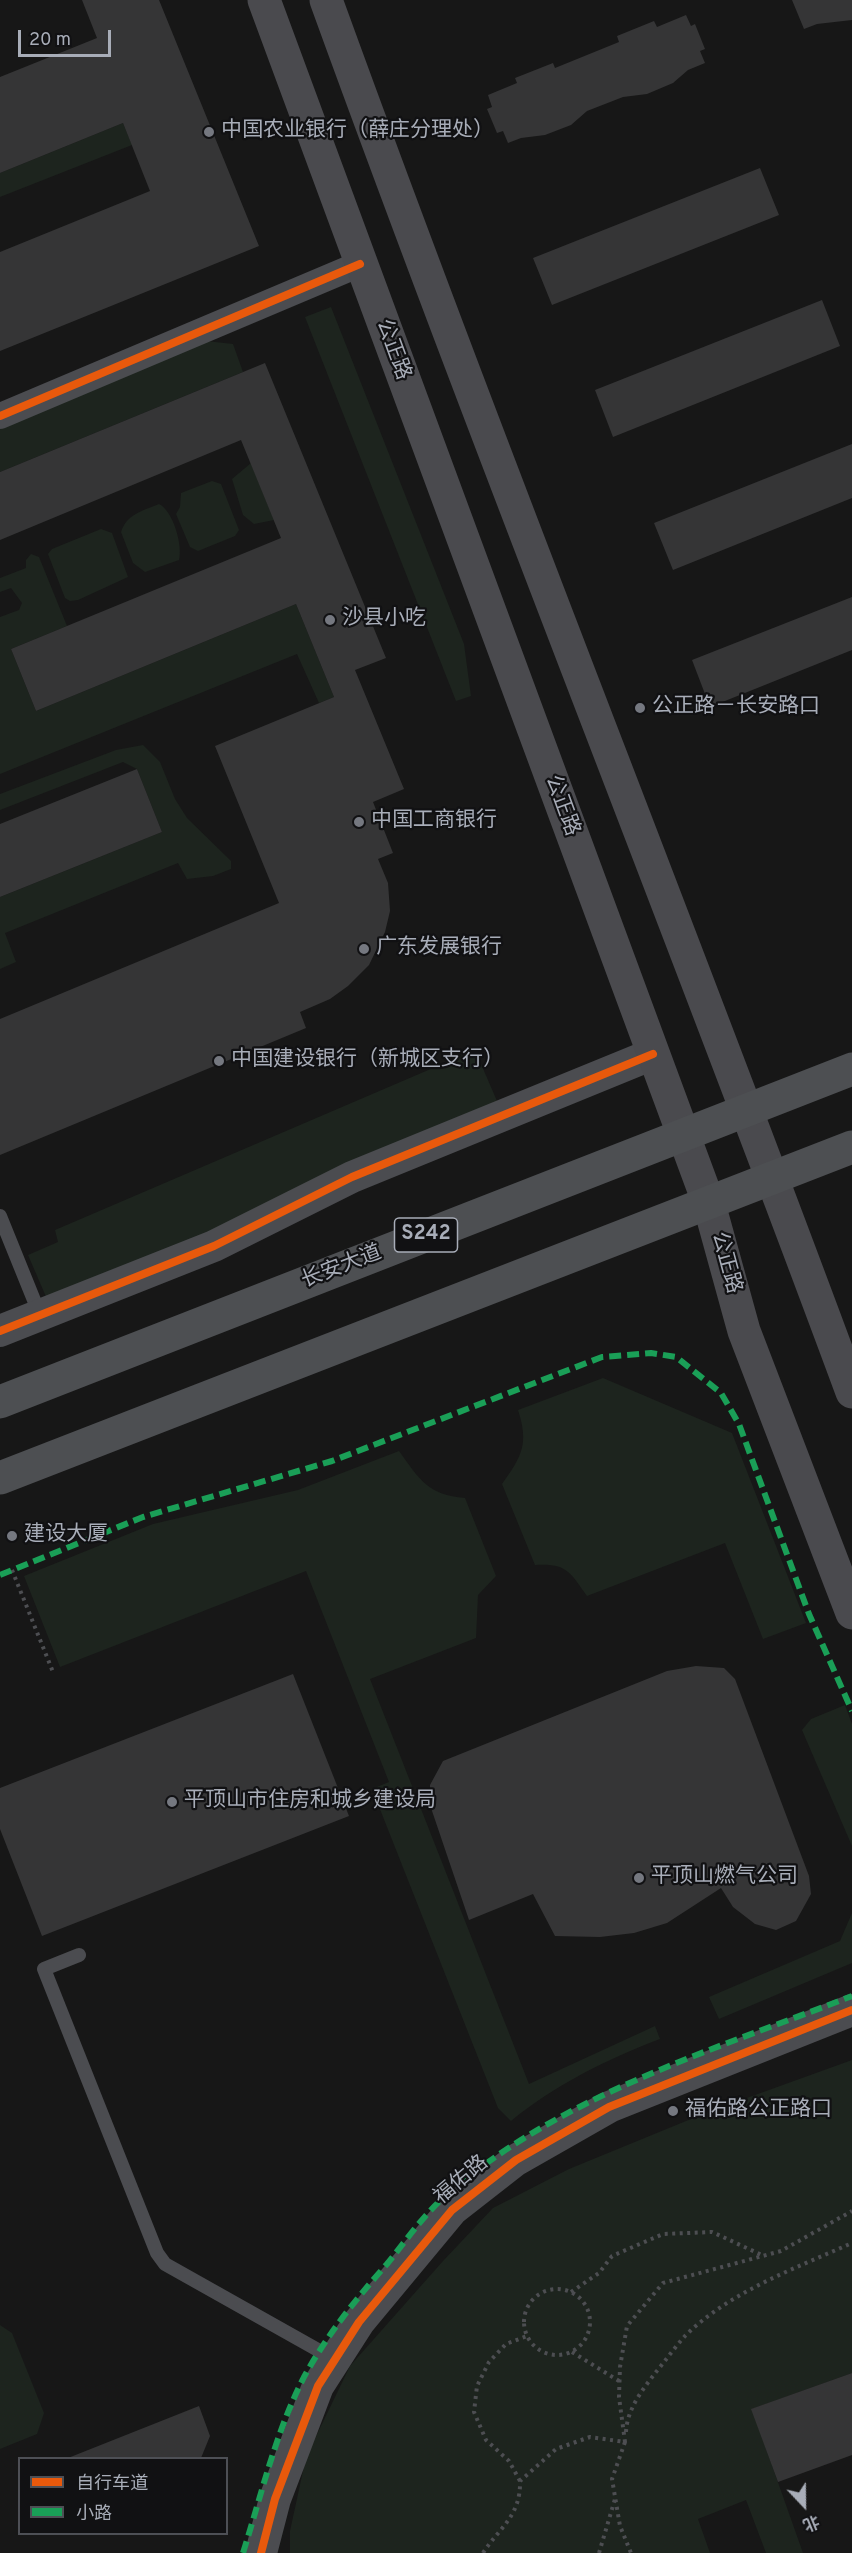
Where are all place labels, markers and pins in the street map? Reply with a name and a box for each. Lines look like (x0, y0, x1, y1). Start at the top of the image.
place label: 中国农业银行（薛庄分理处） (221, 119, 494, 145)
marker: 中国农业银行（薛庄分理处） (202, 125, 216, 139)
place label: 沙县小吃 (342, 607, 426, 633)
marker: 沙县小吃 (323, 613, 337, 627)
place label: 公正路－长安路口 (652, 695, 820, 721)
marker: 公正路－长安路口 (633, 701, 647, 715)
place label: 中国工商银行 (371, 809, 497, 835)
marker: 中国工商银行 (352, 815, 366, 829)
place label: 广东发展银行 (376, 936, 502, 962)
marker: 广东发展银行 (357, 942, 371, 956)
place label: 中国建设银行（新城区支行） (231, 1048, 504, 1074)
marker: 中国建设银行（新城区支行） (212, 1054, 226, 1068)
place label: 建设大厦 (24, 1523, 108, 1549)
marker: 建设大厦 (5, 1529, 19, 1543)
place label: 平顶山市住房和城乡建设局 (184, 1789, 436, 1815)
marker: 平顶山市住房和城乡建设局 (165, 1795, 179, 1809)
place label: 平顶山燃气公司 (651, 1865, 798, 1891)
marker: 平顶山燃气公司 (632, 1871, 646, 1885)
place label: 福佑路公正路口 (685, 2098, 832, 2124)
marker: 福佑路公正路口 (666, 2104, 680, 2118)

